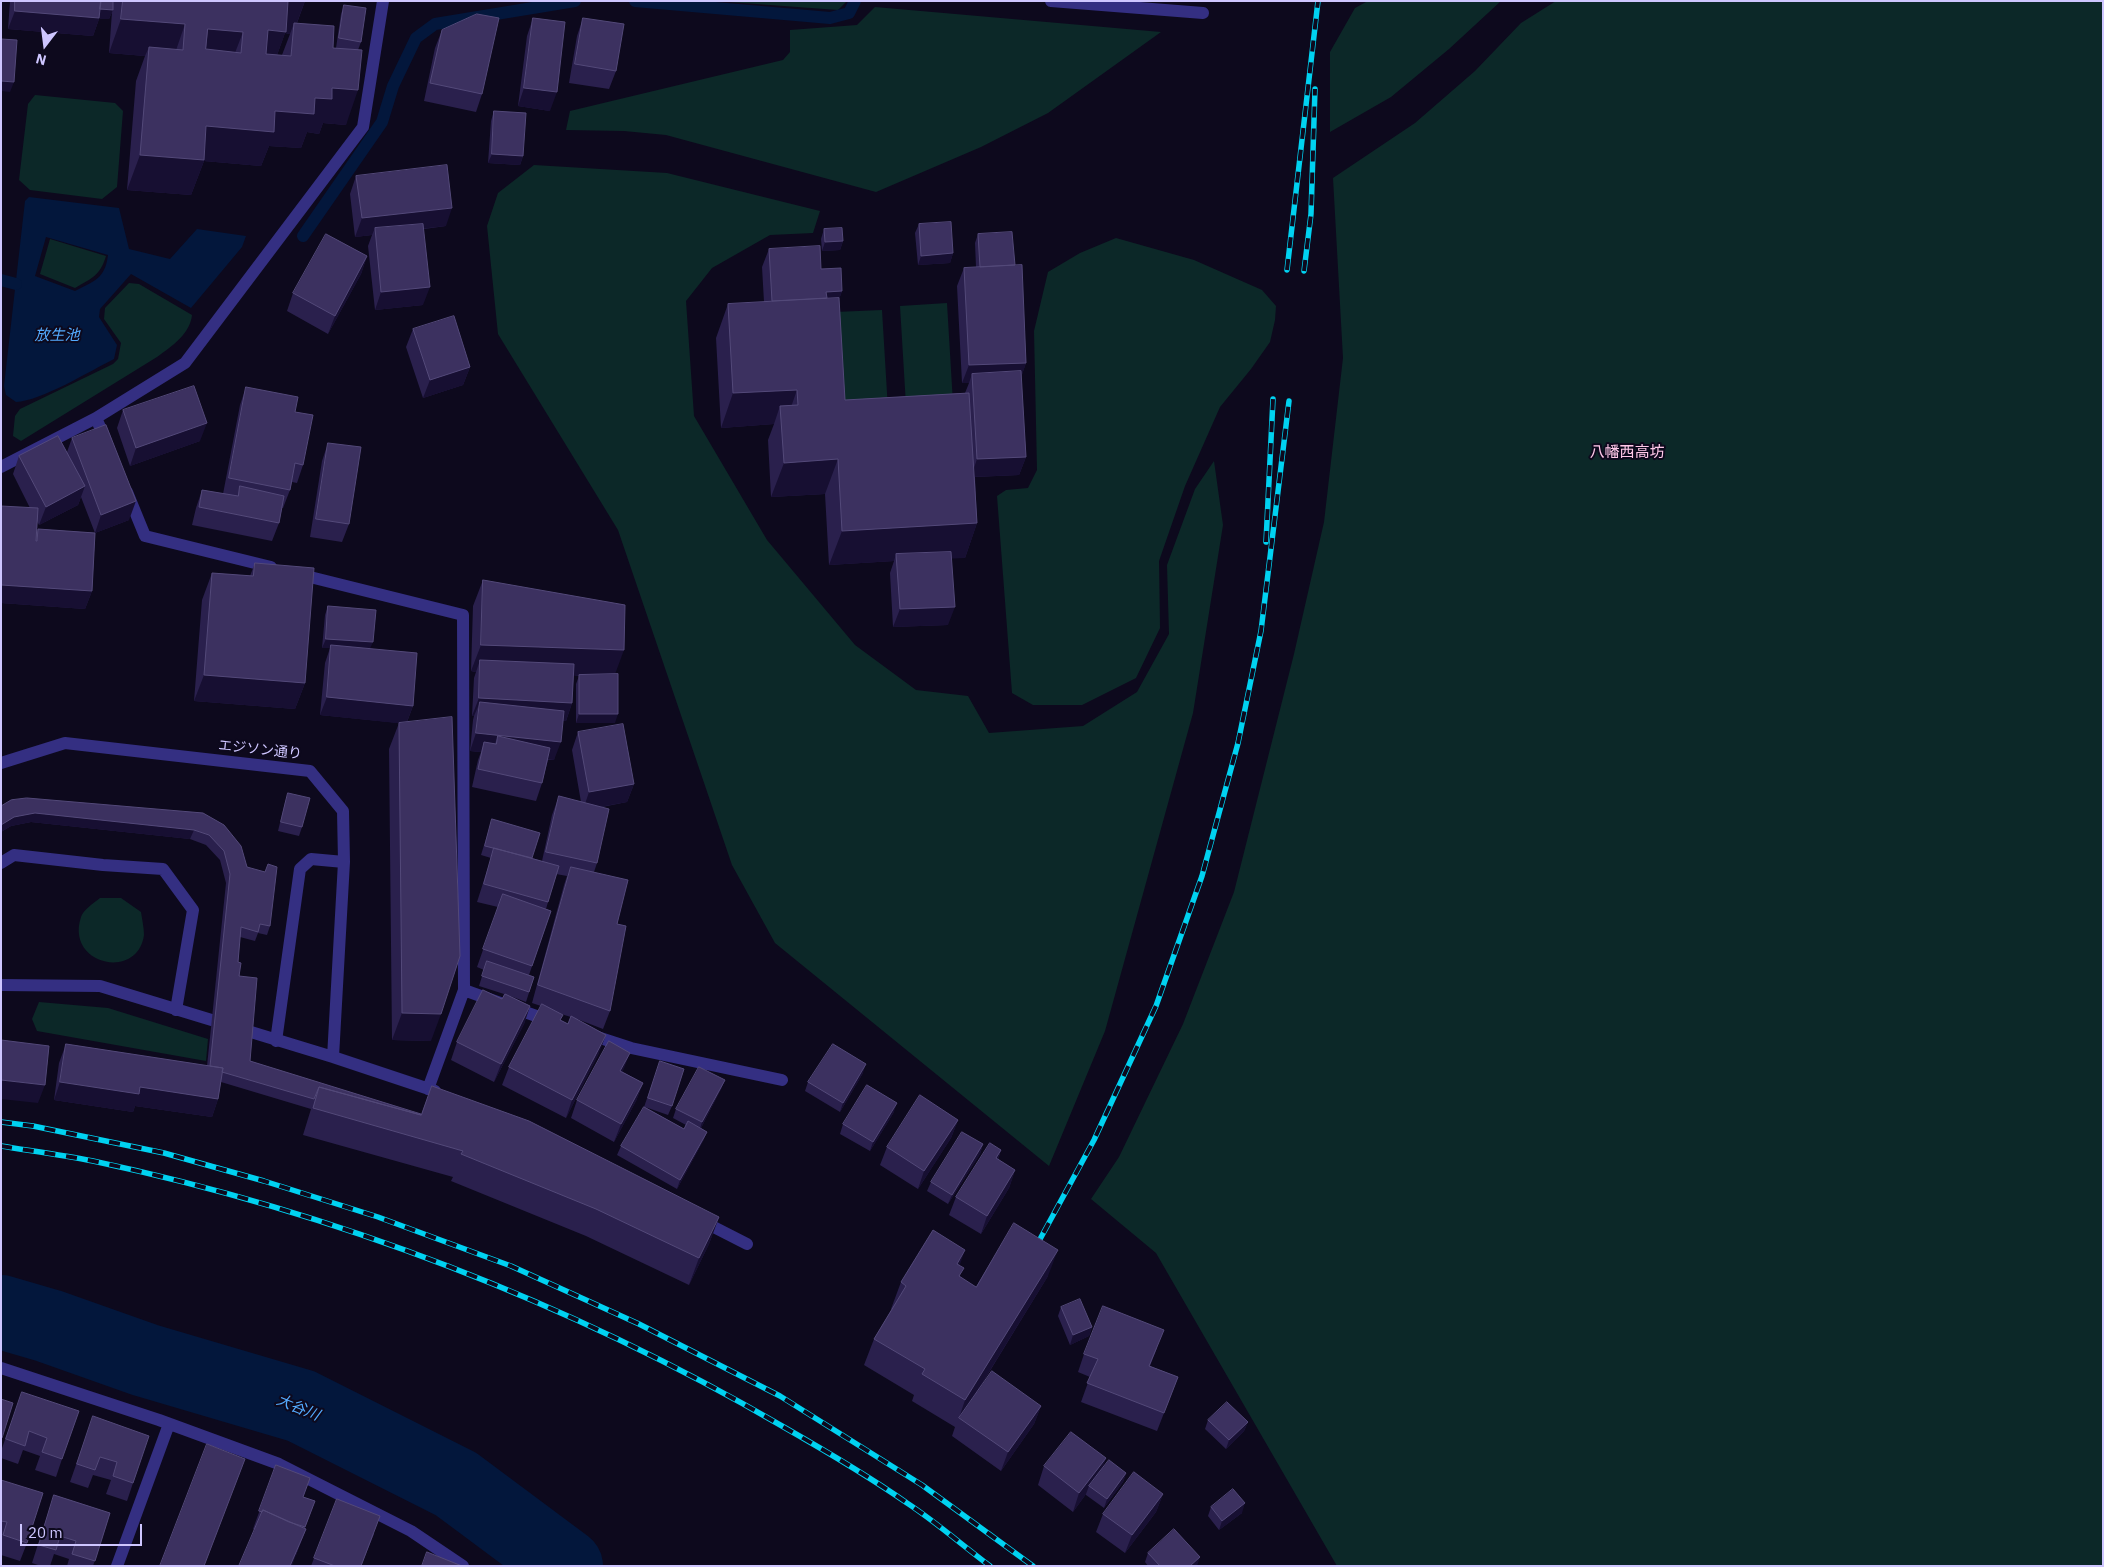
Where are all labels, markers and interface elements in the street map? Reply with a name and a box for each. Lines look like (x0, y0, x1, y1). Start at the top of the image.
north arrow (20, 20, 70, 70)
text: N (34, 49, 48, 69)
water label: 放生池 (35, 327, 79, 345)
district label: 八幡西高坊 (1590, 444, 1664, 462)
street label: エジソン通り (217, 737, 303, 763)
water label: 大谷川 (274, 1391, 322, 1425)
scale bar (22, 1514, 145, 1546)
text: 20 m (28, 1523, 63, 1542)

